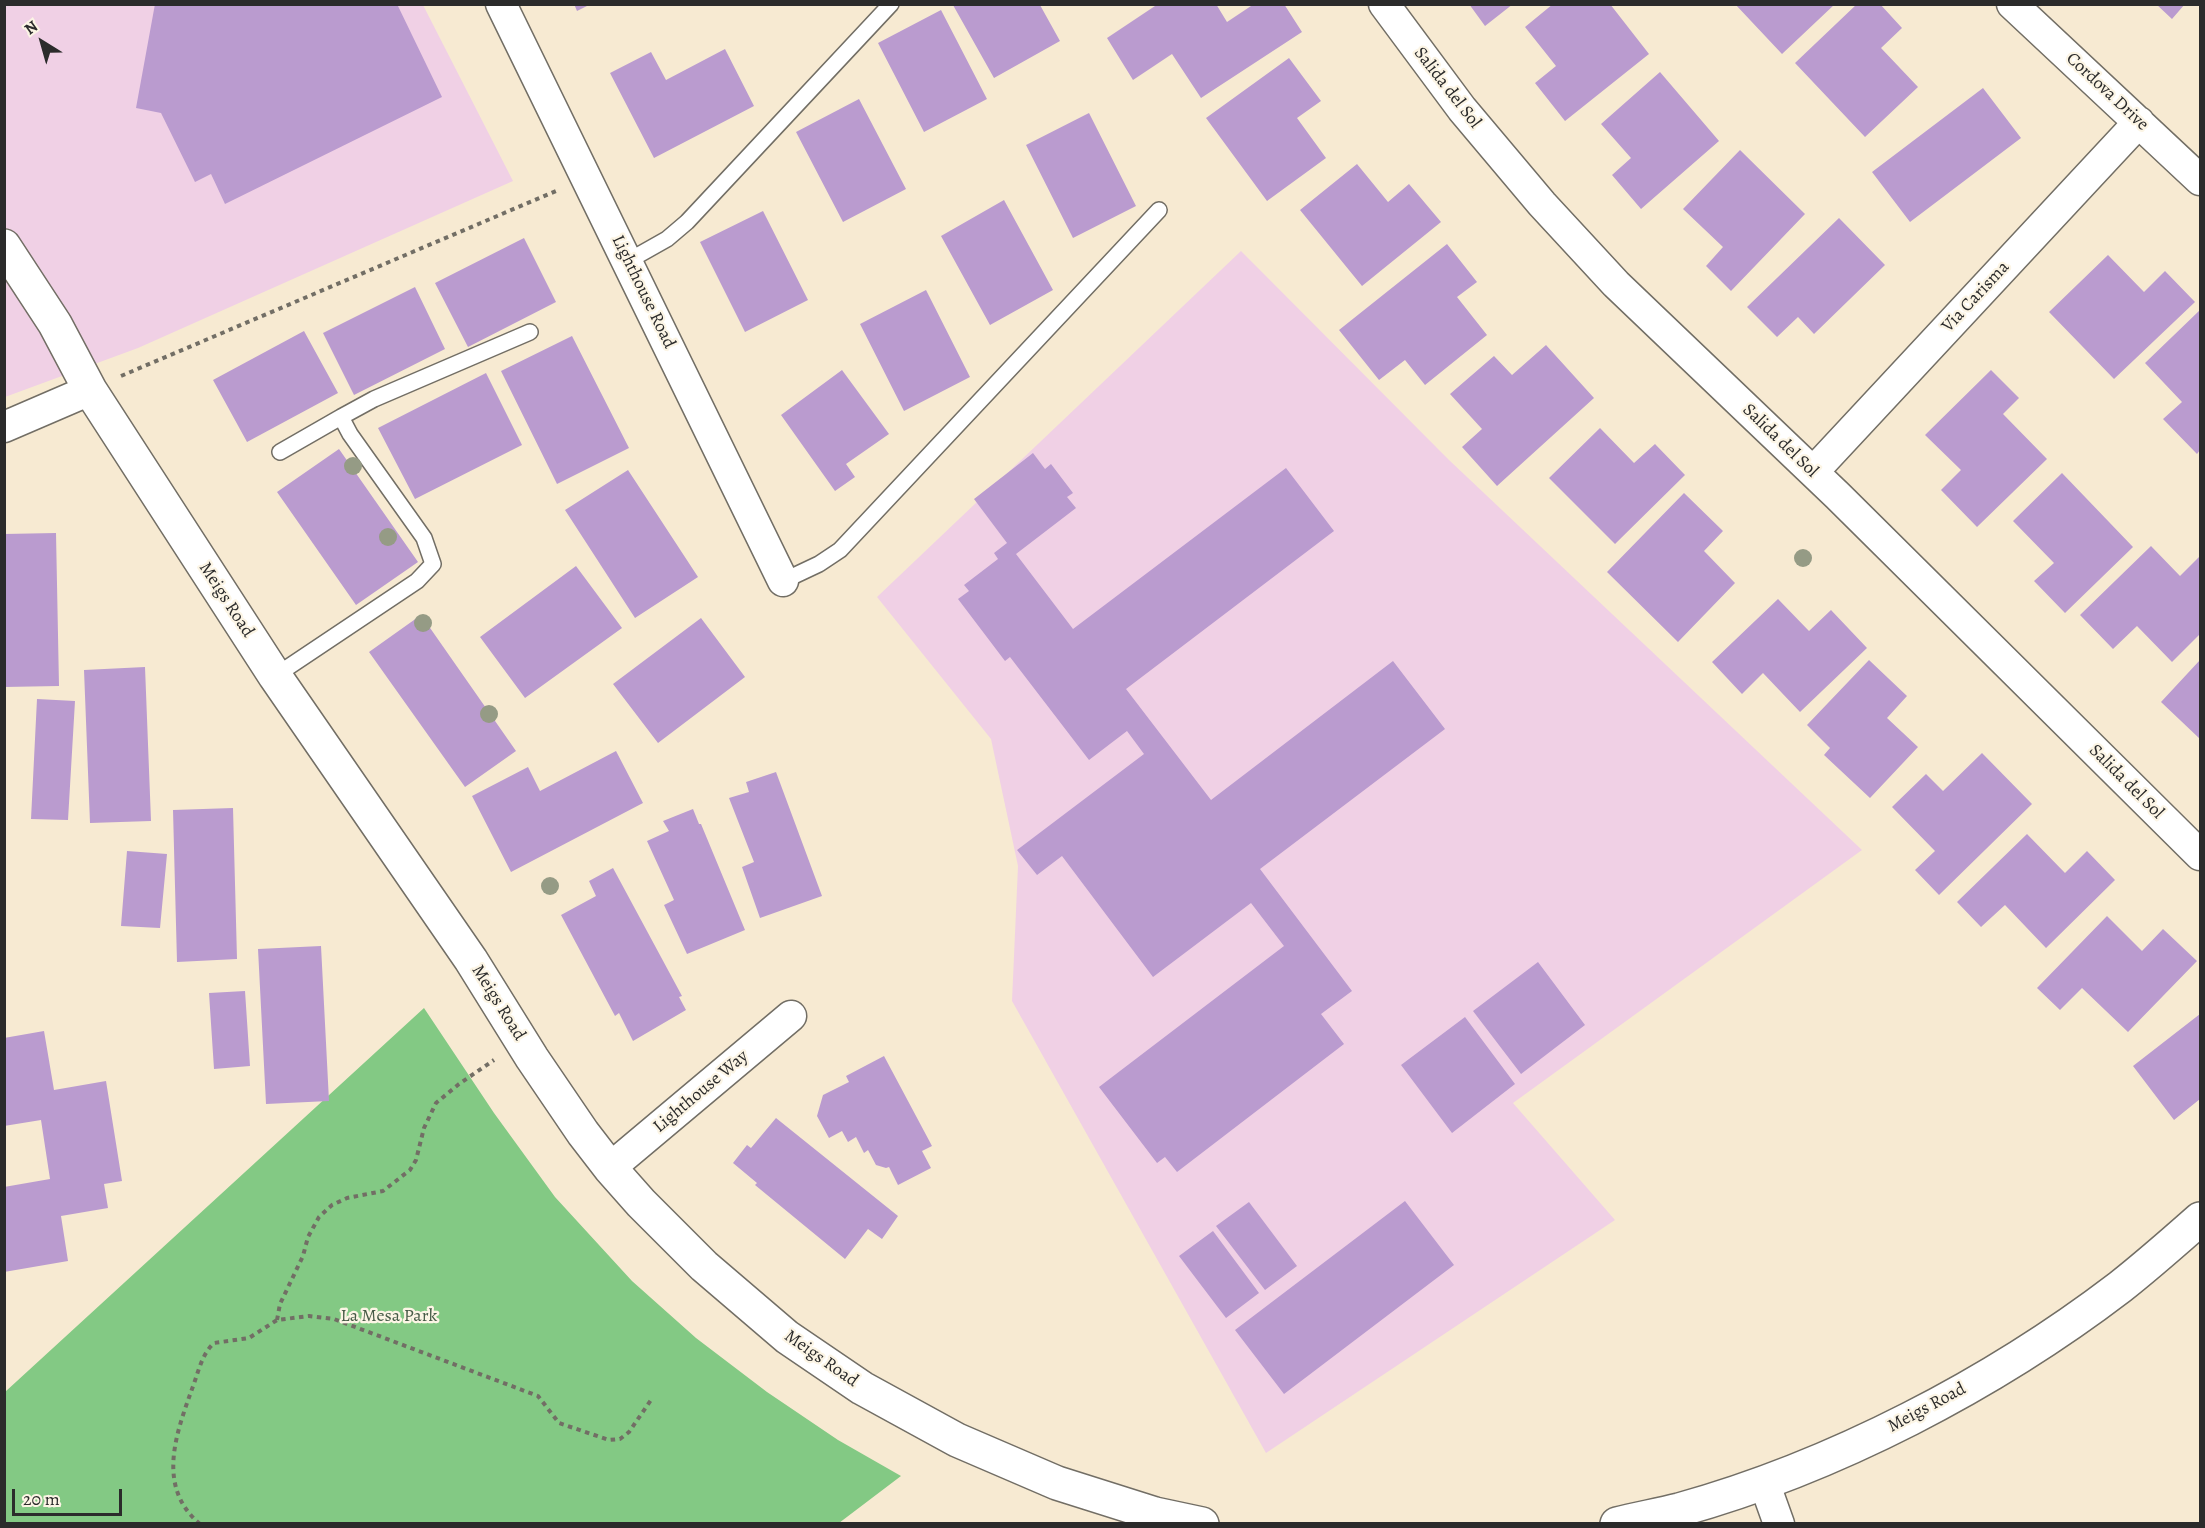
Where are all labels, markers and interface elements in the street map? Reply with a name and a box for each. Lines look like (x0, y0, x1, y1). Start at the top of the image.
north arrow (12, 12, 72, 72)
text: N (20, 15, 42, 40)
street label: Salida del Sol (1409, 43, 1485, 133)
street label: Cordova Drive (2061, 48, 2153, 136)
street label: Lighthouse Road (606, 232, 680, 352)
street label: Via Carisma (1938, 257, 2014, 337)
street label: Salida del Sol (1738, 400, 1822, 482)
street label: Meigs Road (194, 558, 258, 642)
street label: Salida del Sol (2084, 740, 2168, 824)
street label: Meigs Road (466, 961, 530, 1045)
street label: Lighthouse Way (649, 1046, 753, 1138)
park label: La Mesa Park (340, 1306, 438, 1328)
street label: Meigs Road (780, 1326, 862, 1392)
street label: Meigs Road (1884, 1378, 1970, 1438)
scale bar (15, 1477, 124, 1515)
text: 20 m (23, 1487, 60, 1511)

